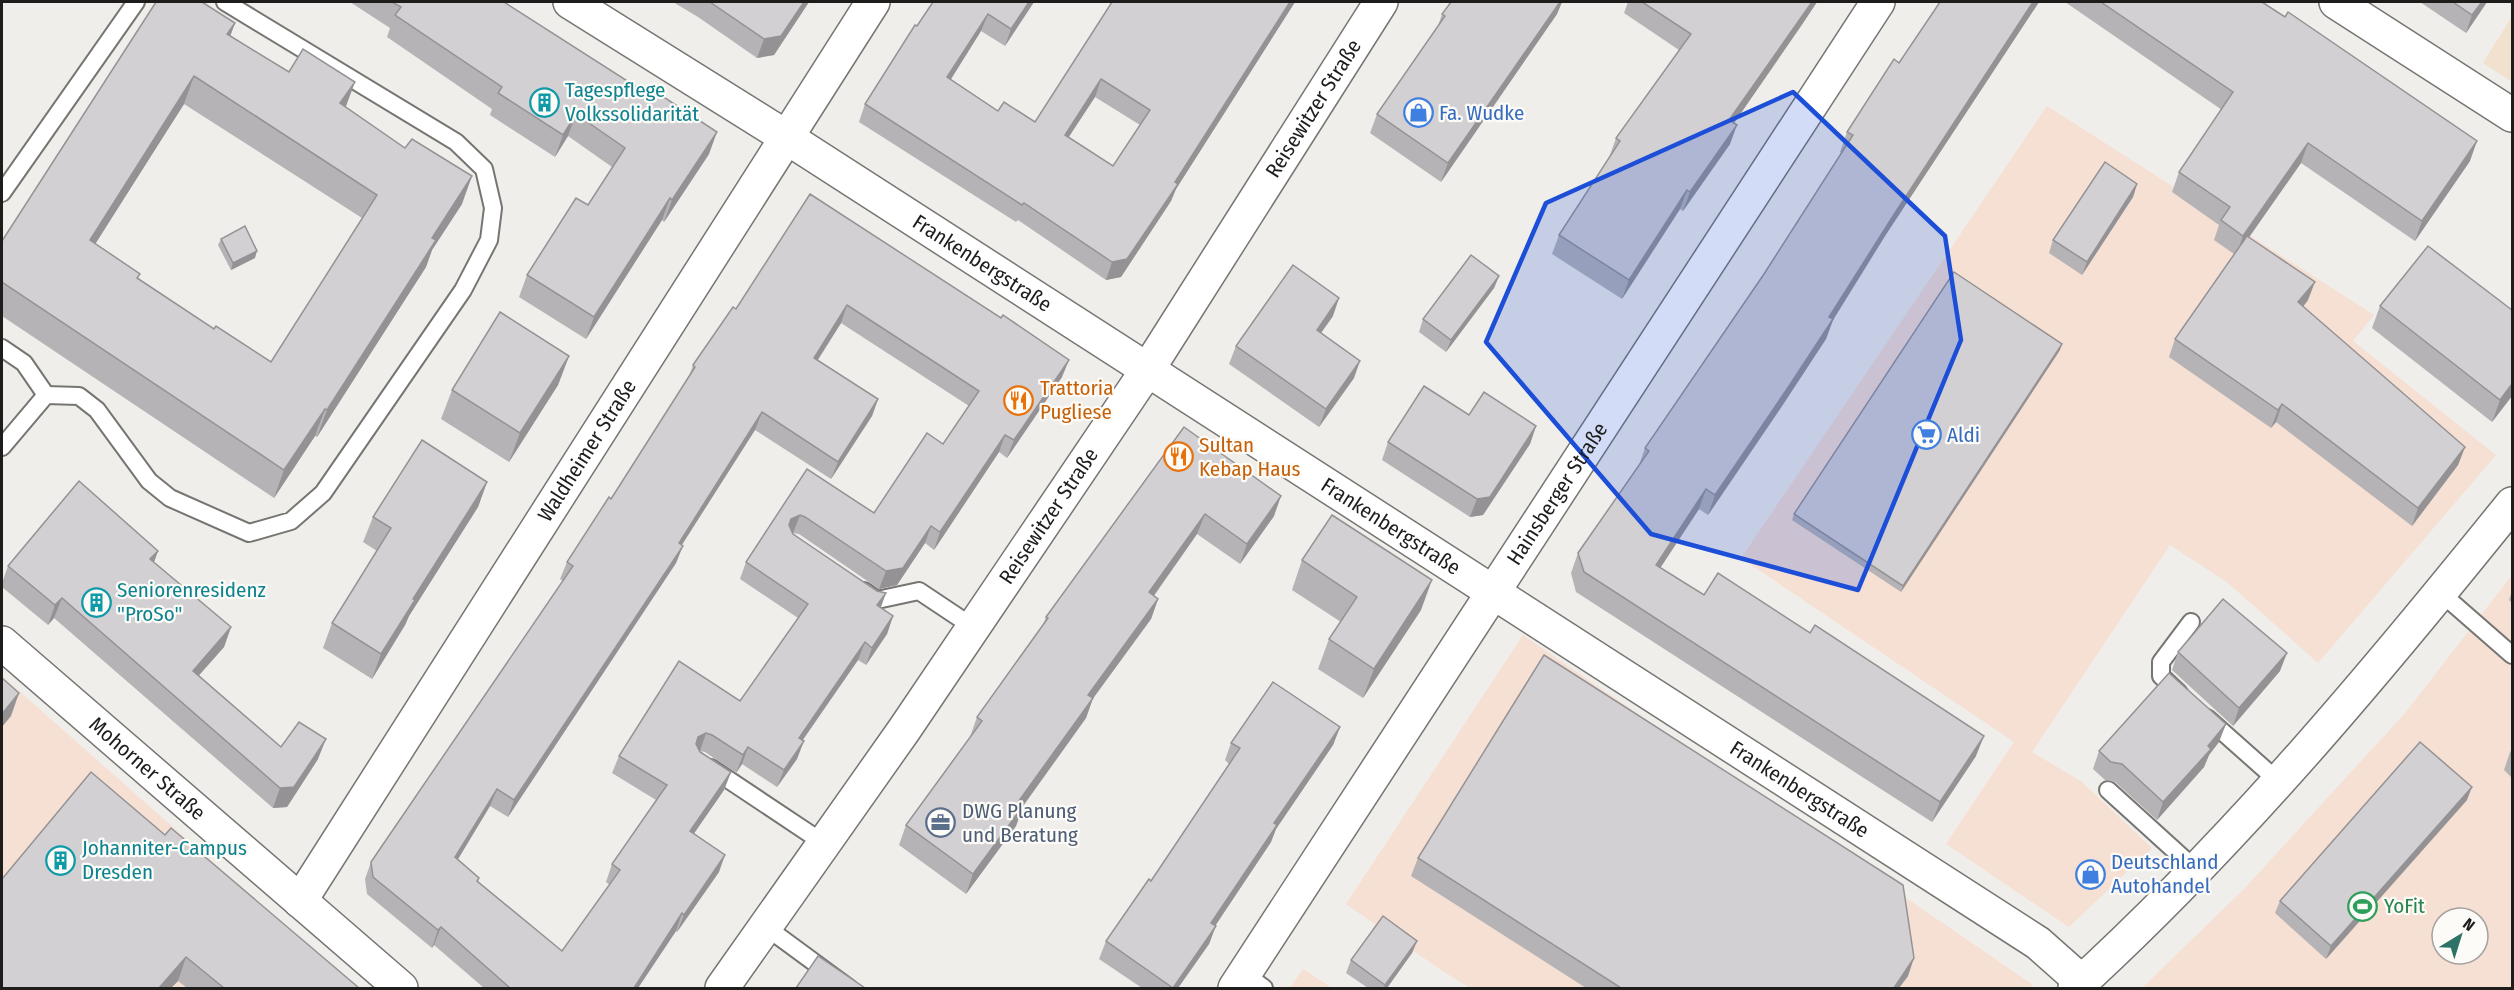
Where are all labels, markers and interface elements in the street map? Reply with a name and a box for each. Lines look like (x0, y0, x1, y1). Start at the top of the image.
street label: Reisewitzer Straße (1260, 35, 1367, 183)
place label: Tagespflege Volkssolidarität (565, 77, 699, 127)
building icon: Tagespflege Volkssolidarität (528, 86, 560, 118)
shop icon: Fa. Wudke (1402, 97, 1434, 129)
place label: Fa. Wudke (1439, 100, 1524, 126)
street label: Frankenbergstraße (908, 209, 1057, 318)
street label: Waldheimer Straße (532, 375, 642, 527)
place label: Trattoria Pugliese (1040, 375, 1113, 425)
restaurant icon: Trattoria Pugliese (1003, 384, 1035, 416)
street label: Hainsberger Straße (1501, 418, 1613, 570)
supermarket icon: Aldi (1910, 419, 1942, 451)
place label: Aldi (1947, 422, 1980, 448)
place label: Sultan Kebap Haus (1199, 432, 1301, 482)
restaurant icon: Sultan Kebap Haus (1162, 441, 1194, 473)
street label: Reisewitzer Straße (993, 443, 1104, 589)
street label: Frankenbergstraße (1316, 472, 1465, 581)
place label: Seniorenresidenz "ProSo" (117, 577, 266, 627)
building icon: Seniorenresidenz "ProSo" (80, 586, 112, 618)
street label: Mohorner Straße (84, 711, 211, 826)
street label: Frankenbergstraße (1725, 735, 1874, 844)
place label: DWG Planung und Beratung (962, 798, 1078, 848)
office icon: DWG Planung und Beratung (925, 807, 957, 839)
place label: Johanniter-Campus Dresden (82, 835, 247, 885)
building icon: Johanniter-Campus Dresden (45, 844, 77, 876)
place label: Deutschland Autohandel (2111, 849, 2219, 899)
shop icon: Deutschland Autohandel (2074, 858, 2106, 890)
sports icon: YoFit (2347, 890, 2379, 922)
place label: YoFit (2384, 893, 2425, 919)
north arrow (2430, 906, 2490, 966)
text: N (2459, 914, 2479, 935)

